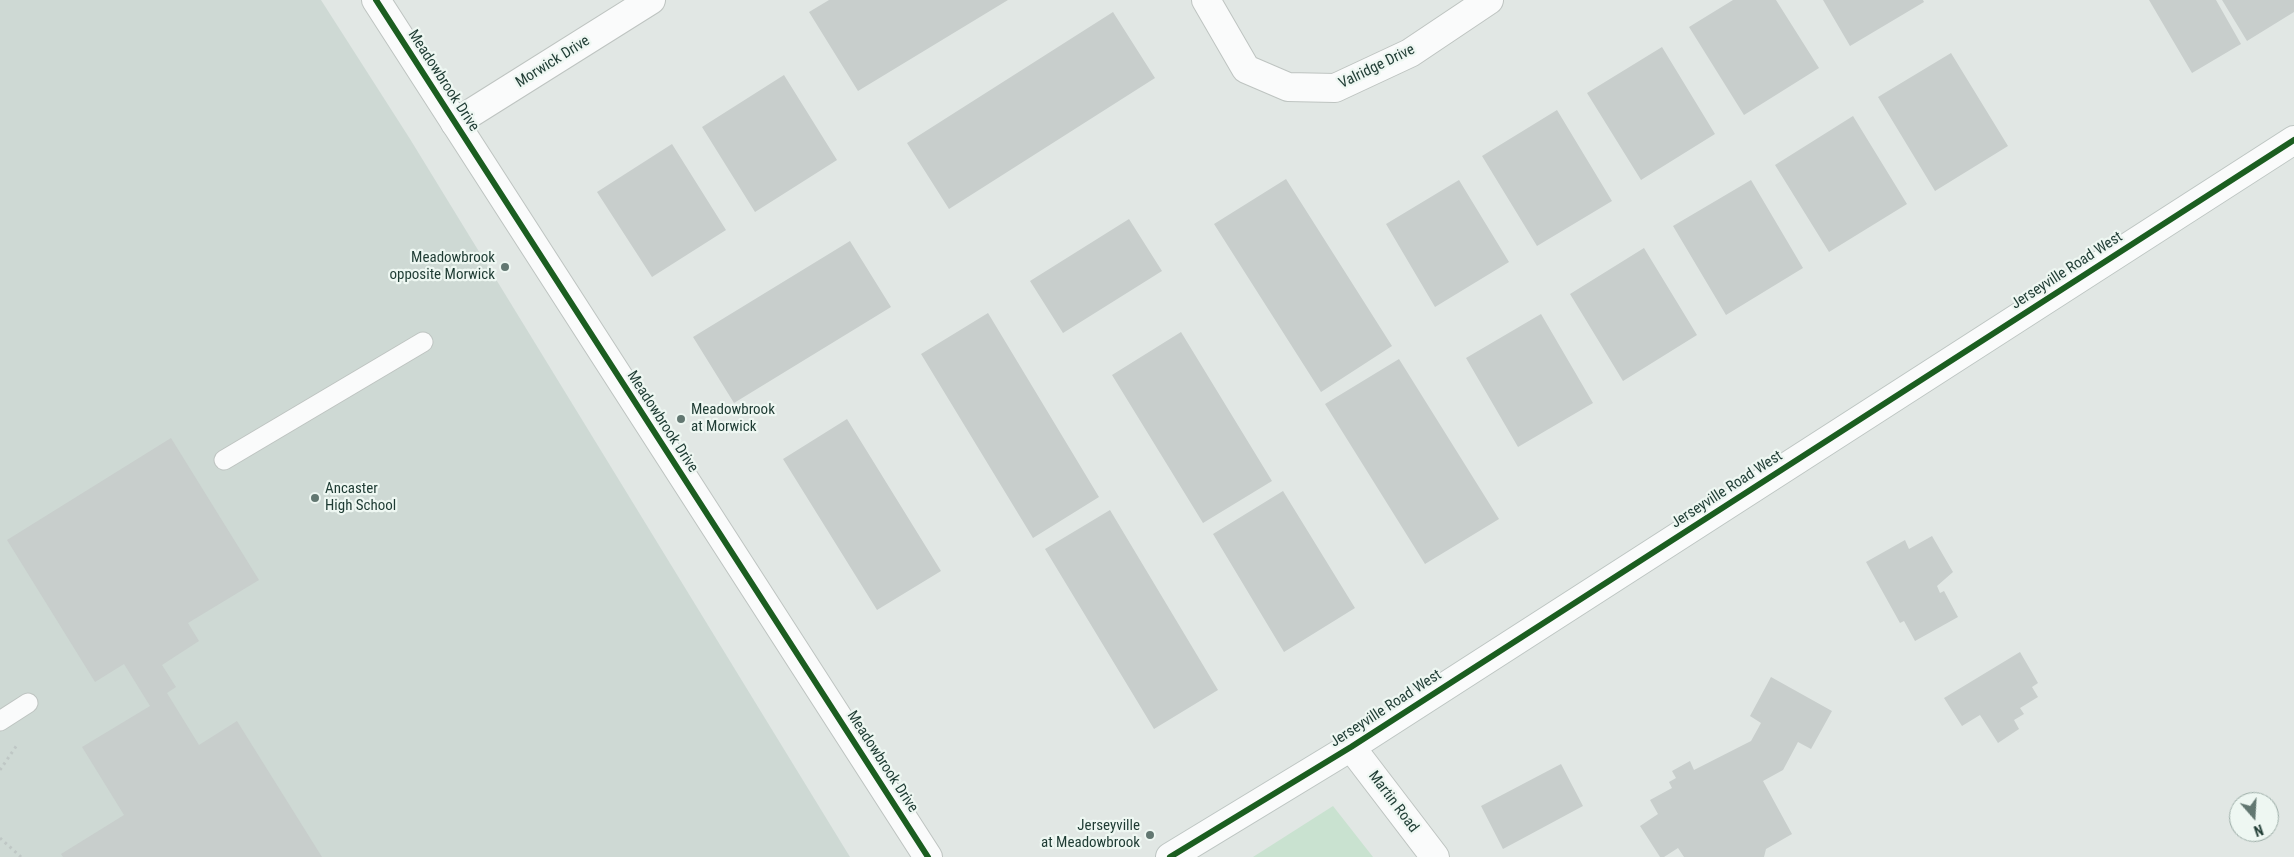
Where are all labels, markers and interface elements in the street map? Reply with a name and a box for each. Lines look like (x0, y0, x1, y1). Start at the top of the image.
street label: Meadowbrook Drive (404, 27, 482, 135)
street label: Morwick Drive (513, 32, 593, 92)
street label: Valridge Drive (1336, 41, 1418, 93)
street label: Jerseyville Road West (2008, 228, 2126, 314)
place label: Meadowbrook opposite Morwick (390, 249, 495, 284)
marker: Meadowbrook opposite Morwick (499, 261, 511, 273)
street label: Meadowbrook Drive (623, 368, 701, 476)
place label: Meadowbrook at Morwick (691, 401, 775, 436)
marker: Meadowbrook at Morwick (675, 413, 687, 425)
street label: Jerseyville Road West (1668, 447, 1786, 533)
place label: Ancaster High School (325, 480, 396, 515)
marker: Ancaster High School (309, 492, 321, 504)
street label: Jerseyville Road West (1327, 666, 1445, 752)
street label: Meadowbrook Drive (843, 708, 921, 816)
street label: Martin Road (1364, 768, 1422, 836)
north arrow (2229, 792, 2279, 842)
place label: Jerseyville at Meadowbrook (1041, 817, 1140, 852)
text: N (2252, 821, 2265, 839)
marker: Jerseyville at Meadowbrook (1144, 829, 1156, 841)

